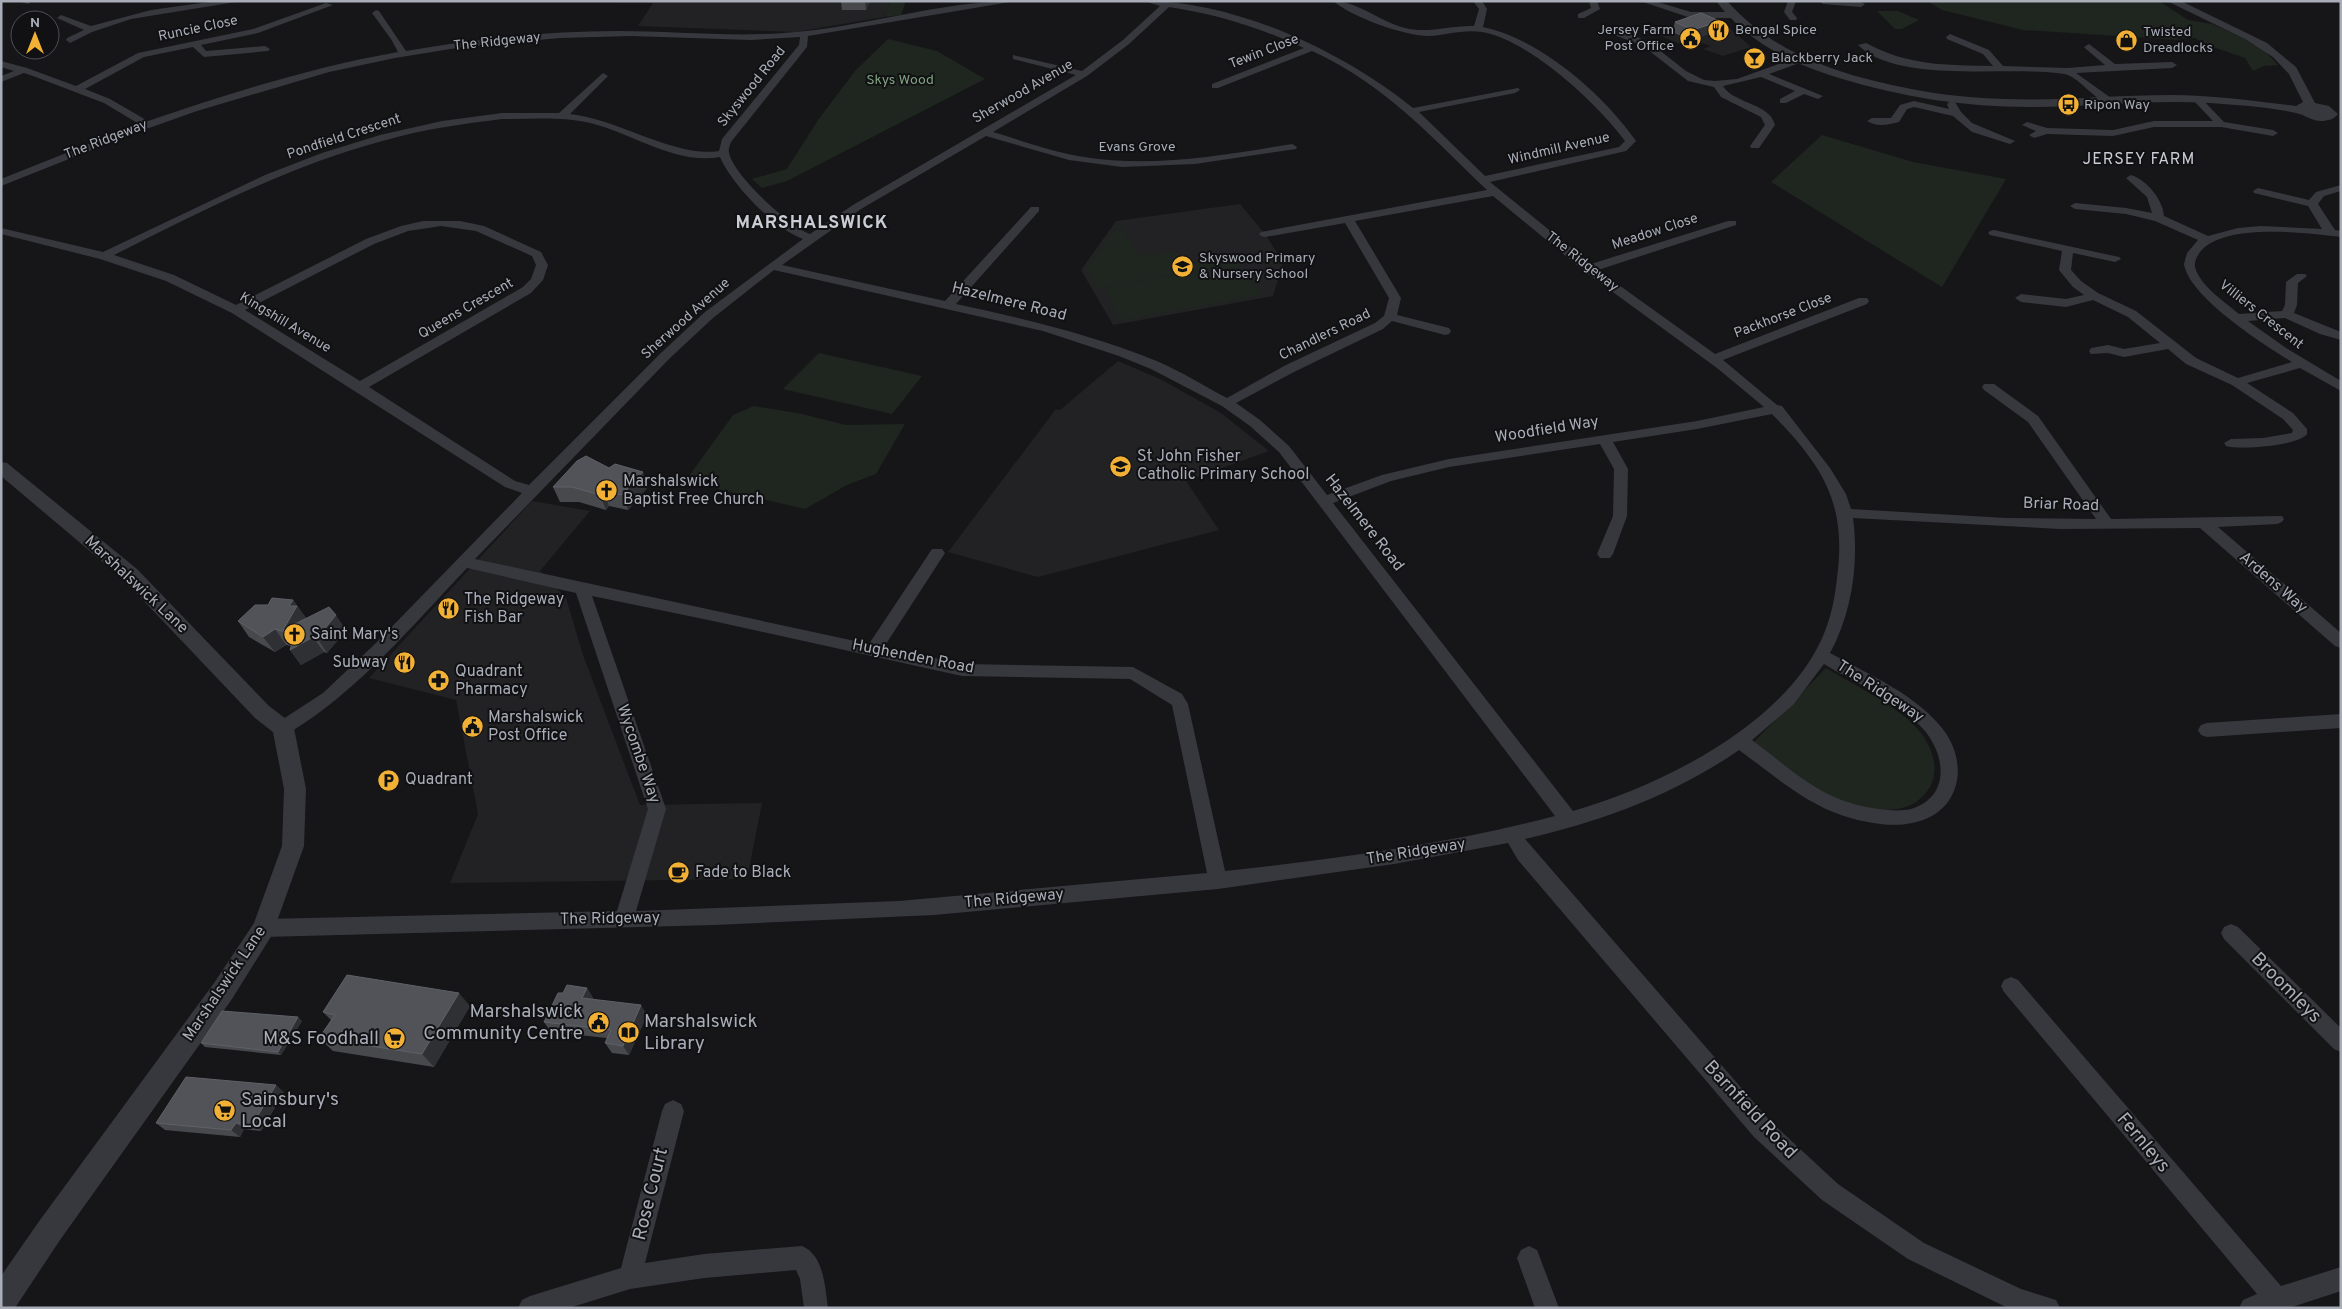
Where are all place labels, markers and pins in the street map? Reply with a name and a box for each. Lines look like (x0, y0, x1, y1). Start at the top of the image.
restaurant icon: Bengal Spice (1707, 18, 1731, 42)
place label: Jersey Farm Post Office (1597, 22, 1674, 55)
place label: Bengal Spice (1735, 22, 1817, 39)
place label: Twisted Dreadlocks (2143, 24, 2213, 57)
public building icon: Jersey Farm Post Office (1678, 26, 1702, 50)
shop icon: Twisted Dreadlocks (2115, 28, 2139, 52)
bar icon: Blackberry Jack (1743, 46, 1767, 70)
place label: Blackberry Jack (1771, 50, 1873, 67)
bus stop icon: Ripon Way (2056, 93, 2080, 117)
place label: Ripon Way (2084, 97, 2150, 114)
place label: Skyswood Primary & Nursery School (1199, 250, 1315, 283)
school or university icon: Skyswood Primary & Nursery School (1171, 254, 1195, 278)
place label: St John Fisher Catholic Primary School (1137, 447, 1309, 485)
school or university icon: St John Fisher Catholic Primary School (1109, 454, 1133, 478)
place label: Marshalswick Baptist Free Church (623, 472, 764, 510)
church icon: Marshalswick Baptist Free Church (595, 479, 619, 503)
place label: The Ridgeway Fish Bar (464, 590, 564, 628)
restaurant icon: The Ridgeway Fish Bar (436, 597, 460, 621)
church icon: Saint Mary's (283, 623, 307, 647)
place label: Saint Mary's (311, 625, 398, 645)
restaurant icon: Subway (392, 651, 416, 675)
place label: Subway (332, 653, 388, 673)
place label: Quadrant Pharmacy (455, 662, 528, 700)
pharmacy icon: Quadrant Pharmacy (427, 669, 451, 693)
place label: Marshalswick Post Office (488, 708, 584, 746)
public building icon: Marshalswick Post Office (460, 715, 484, 739)
parking icon: Quadrant (377, 768, 401, 792)
place label: Quadrant (405, 770, 473, 790)
cafe icon: Fade to Black (667, 861, 691, 885)
place label: Fade to Black (695, 863, 791, 883)
place label: Marshalswick Community Centre (423, 1000, 583, 1046)
place label: Marshalswick Library (644, 1010, 758, 1056)
public building icon: Marshalswick Community Centre (587, 1011, 611, 1035)
library icon: Marshalswick Library (616, 1021, 640, 1045)
place label: M&S Foodhall (263, 1027, 379, 1051)
supermarket icon: M&S Foodhall (383, 1027, 407, 1051)
place label: Sainsbury's Local (241, 1088, 339, 1134)
supermarket icon: Sainsbury's Local (213, 1099, 237, 1123)

